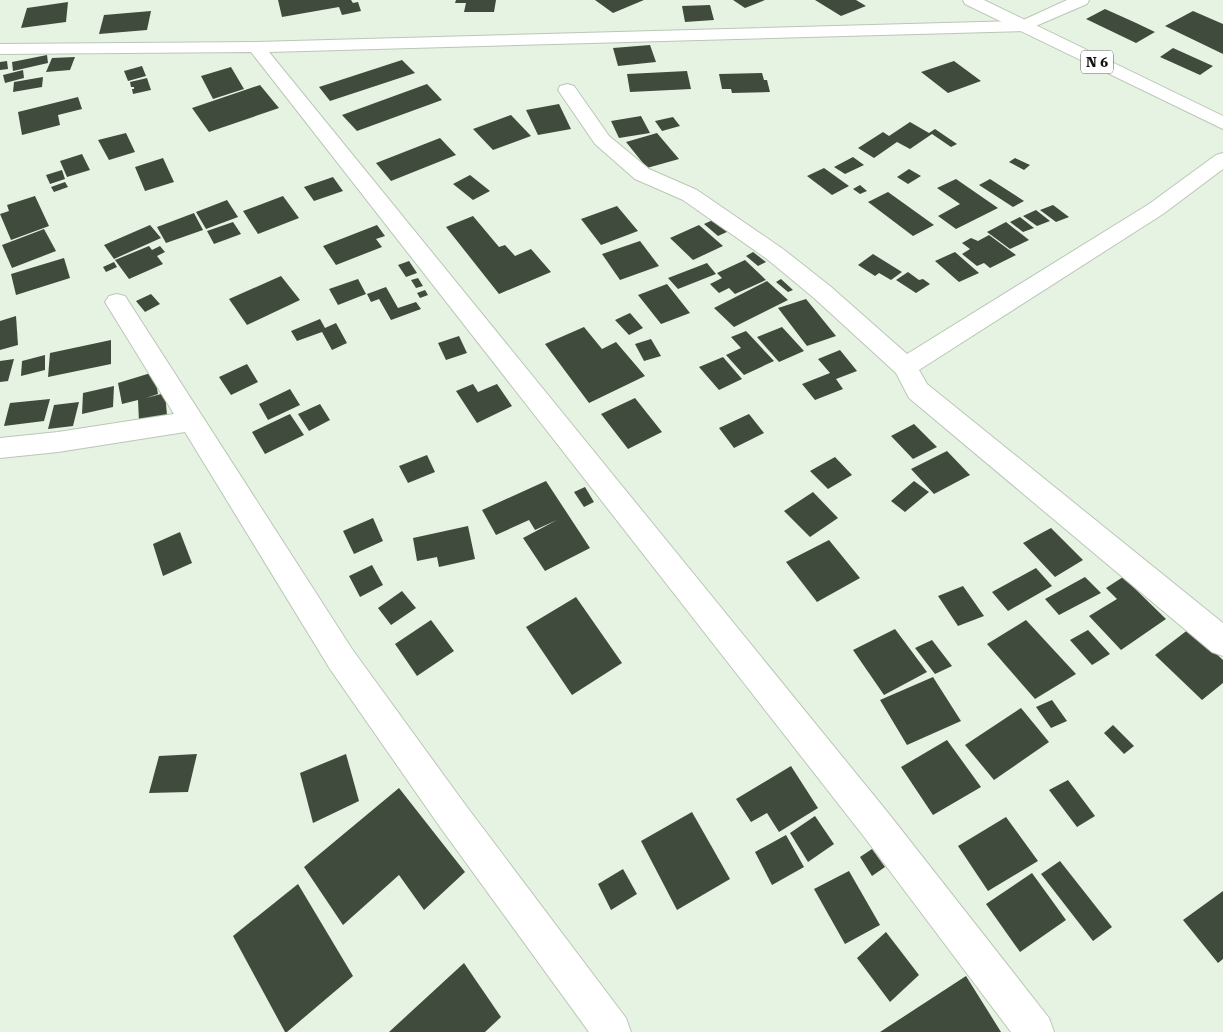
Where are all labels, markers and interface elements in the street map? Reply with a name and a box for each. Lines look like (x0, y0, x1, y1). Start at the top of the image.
road number: N 6 (1081, 51, 1113, 74)

